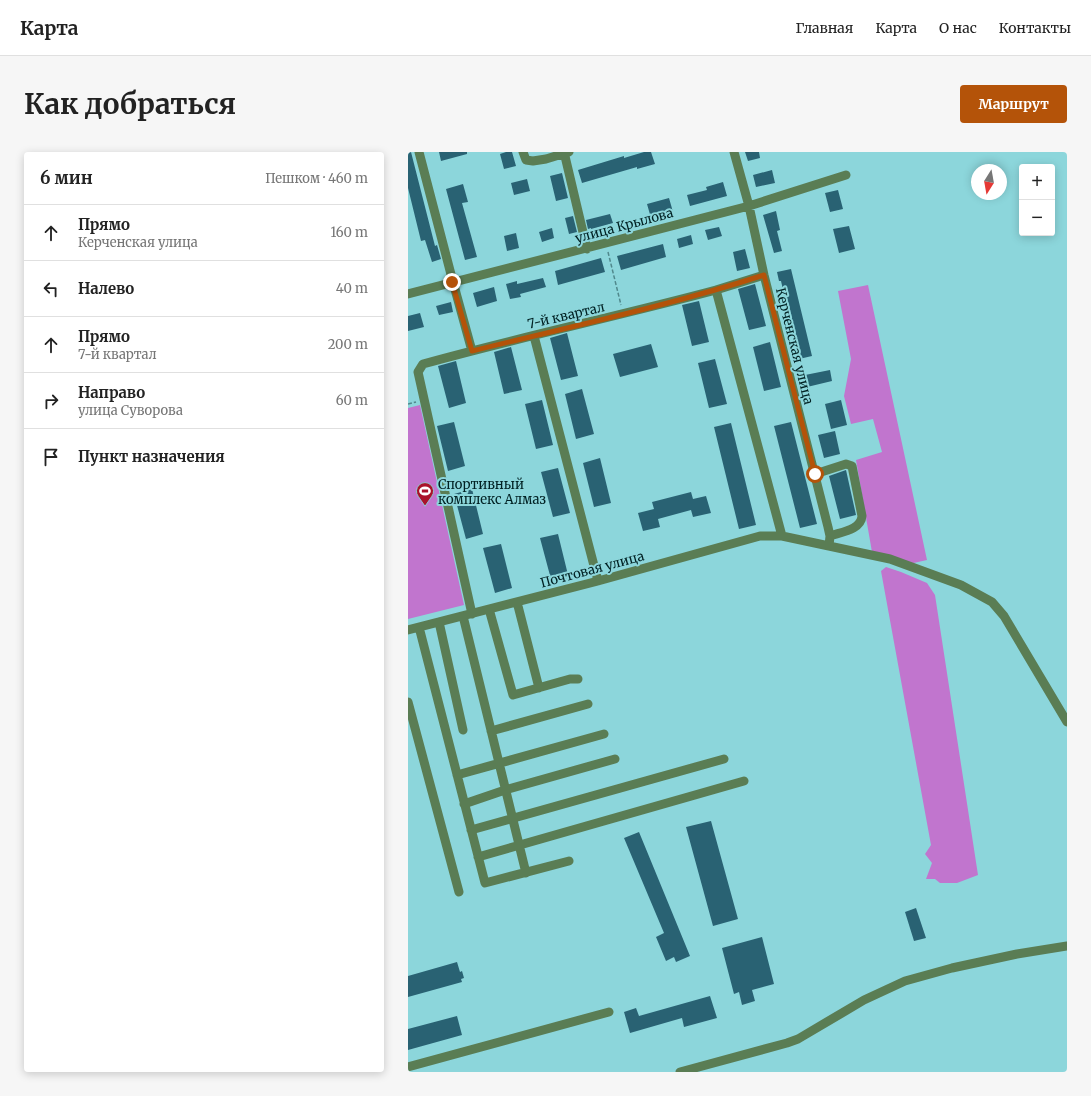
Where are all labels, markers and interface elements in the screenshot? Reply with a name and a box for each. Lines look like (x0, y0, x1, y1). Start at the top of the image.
text: Карта (20, 16, 78, 40)
text: Главная (795, 19, 853, 37)
text: Карта (875, 19, 917, 37)
text: О нас (939, 19, 977, 37)
text: Контакты (999, 19, 1071, 37)
button: Маршрут (960, 85, 1067, 123)
text: Как добраться (24, 86, 236, 122)
north arrow (971, 164, 1007, 200)
map controls (1019, 164, 1055, 236)
button: + (1019, 164, 1055, 200)
text: 6 мин (40, 167, 93, 189)
text: Пешком · 460 m (265, 170, 368, 187)
button: − (1019, 200, 1055, 236)
street label: улица Крылова (573, 204, 675, 247)
text: Прямо (78, 215, 130, 234)
icon: ahead (40, 222, 62, 244)
text: 160 m (330, 224, 368, 241)
text: Керченская улица (78, 234, 198, 251)
route end (443, 273, 461, 291)
icon: left (40, 278, 62, 300)
text: Налево (78, 279, 134, 298)
text: 40 m (336, 280, 368, 297)
street label: Керченская улица (772, 286, 817, 406)
street label: 7-й квартал (526, 298, 606, 333)
text: Прямо (78, 327, 130, 346)
icon: ahead (40, 334, 62, 356)
text: 200 m (328, 336, 368, 353)
text: 7-й квартал (78, 346, 157, 363)
text: Направо (78, 383, 145, 402)
icon: right (40, 390, 62, 412)
text: 60 m (336, 392, 368, 409)
text: улица Суворова (78, 402, 183, 419)
icon: arrive (40, 446, 62, 468)
text: Пункт назначения (78, 447, 225, 466)
route start (806, 465, 824, 483)
place label: Спортивный комплекс Алмаз (438, 476, 546, 508)
sports icon: Спортивный комплекс Алмаз (415, 481, 435, 506)
street label: Почтовая улица (538, 547, 646, 592)

